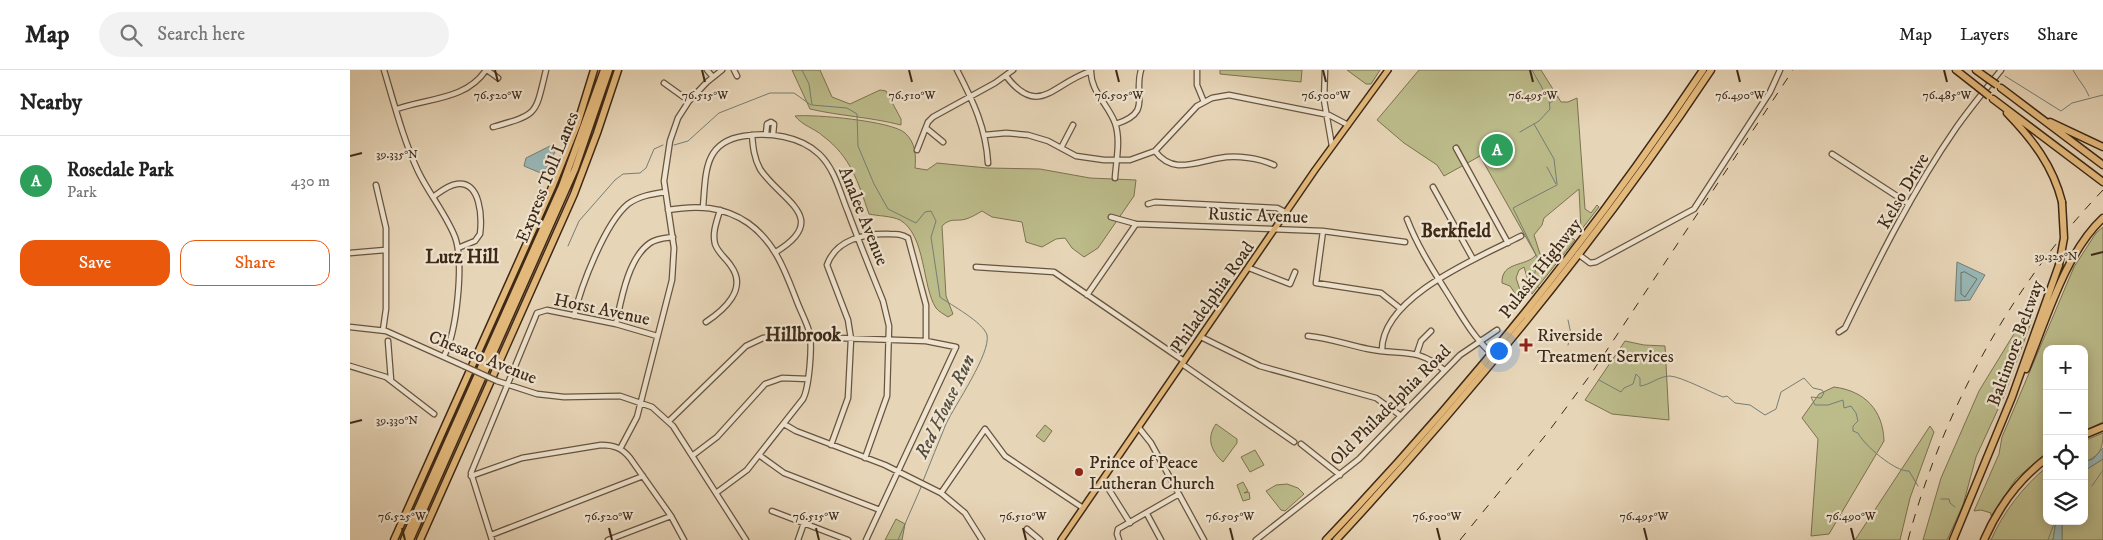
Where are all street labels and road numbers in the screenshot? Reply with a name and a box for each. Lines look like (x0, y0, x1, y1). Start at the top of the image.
street label: Express Toll Lanes (512, 109, 584, 246)
street label: Kelso Drive (1873, 150, 1934, 233)
street label: Analee Avenue (833, 164, 893, 269)
street label: Rustic Avenue (1207, 203, 1309, 229)
street label: Pulaski Highway (1495, 214, 1587, 323)
street label: Philadelphia Road (1166, 238, 1259, 358)
street label: Baltimore Beltway (1983, 277, 2049, 409)
street label: Horst Avenue (552, 289, 652, 331)
street label: Chesaco Avenue (425, 326, 540, 390)
street label: Old Philadelphia Road (1326, 341, 1456, 471)

